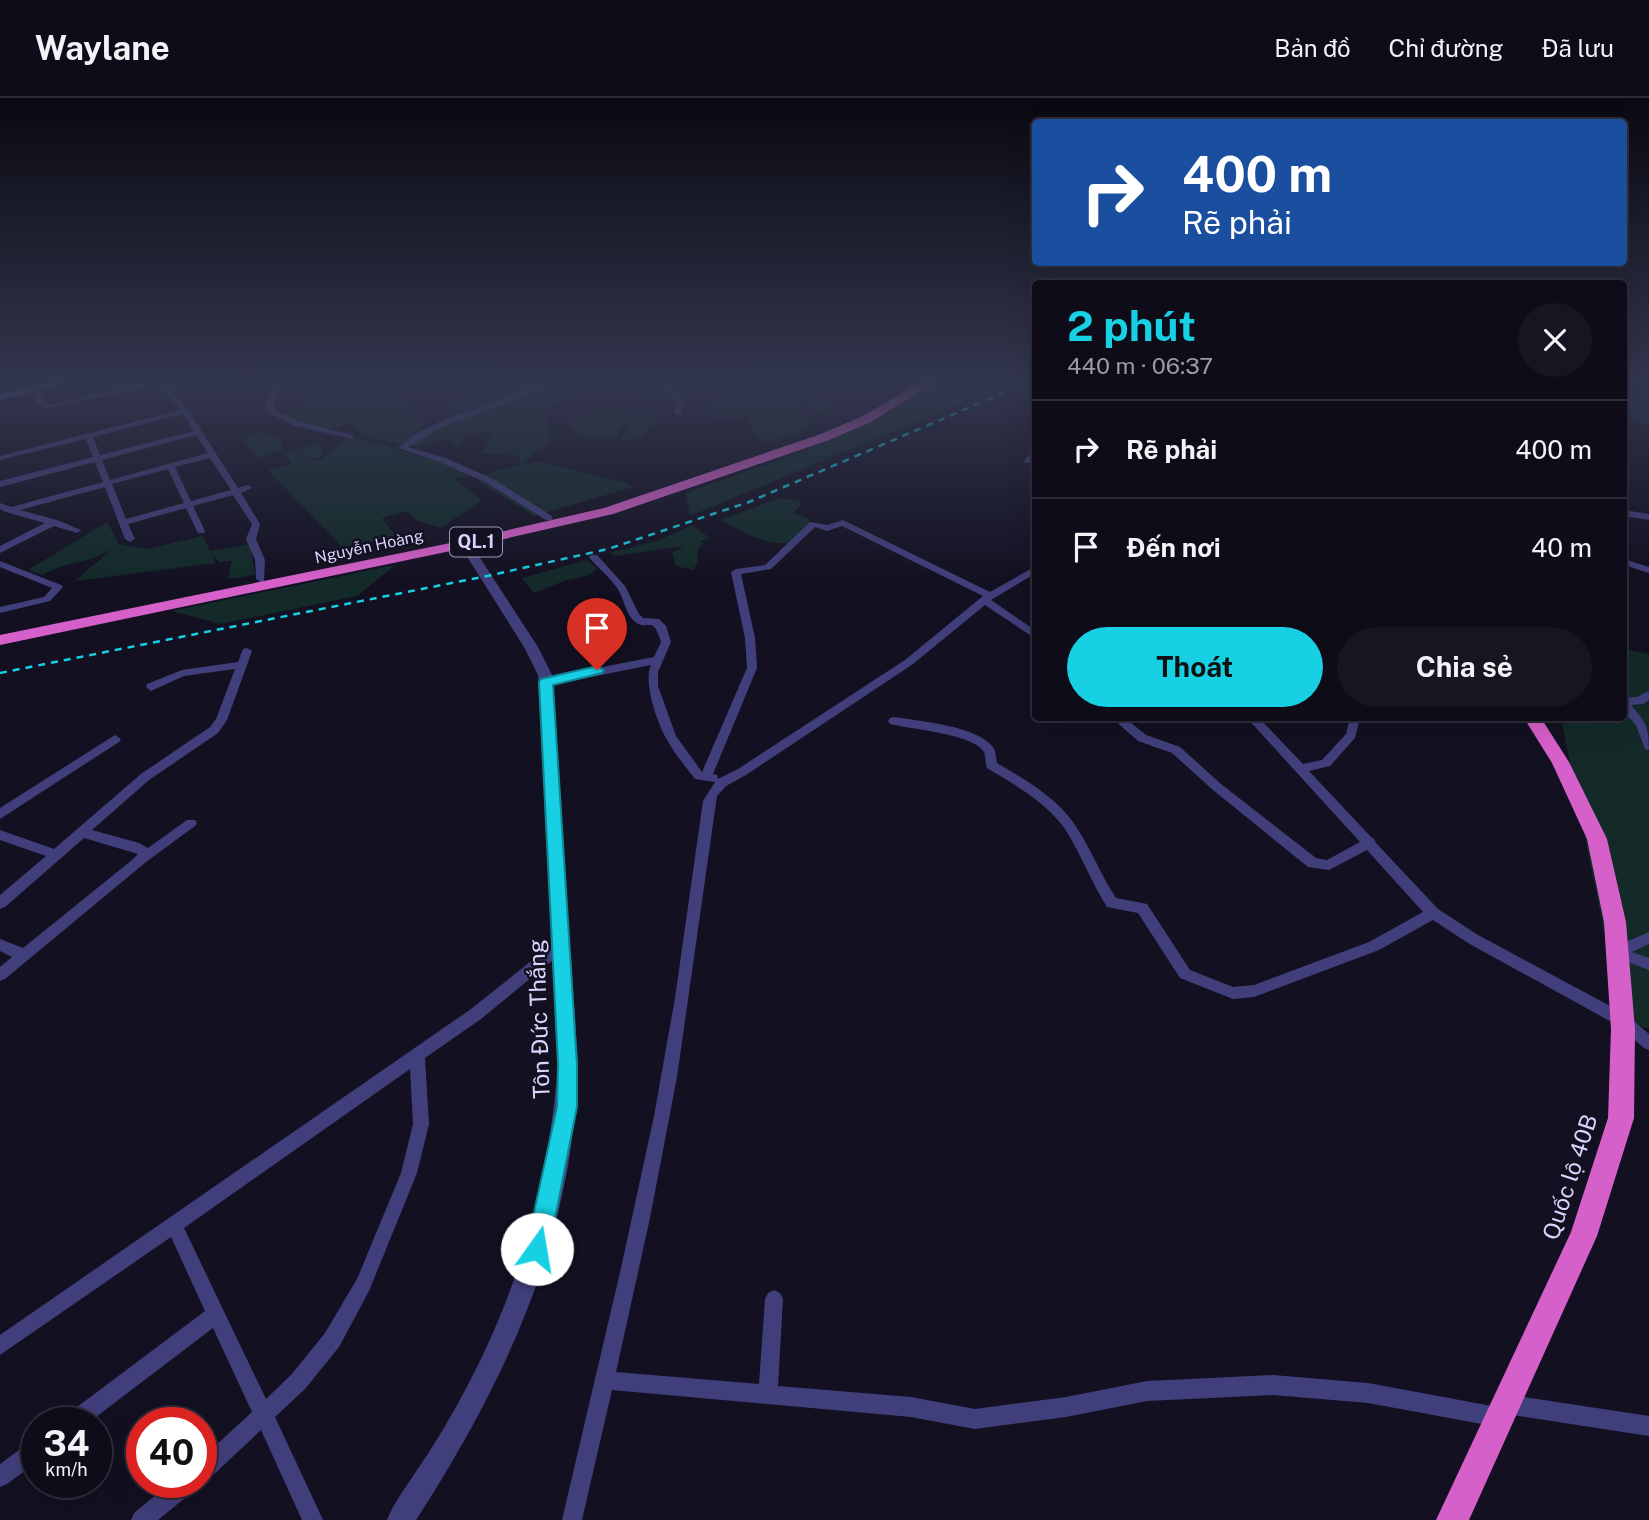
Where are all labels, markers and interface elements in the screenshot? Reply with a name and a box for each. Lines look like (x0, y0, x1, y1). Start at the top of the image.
text: Waylane (35, 29, 170, 67)
text: Bản đồ (1274, 34, 1351, 62)
text: Chỉ đường (1389, 34, 1503, 62)
text: Đã lưu (1541, 34, 1614, 62)
text: 400 m (1182, 145, 1332, 203)
icon: right (1067, 147, 1158, 238)
text: Rẽ phải (1182, 204, 1292, 241)
text: 2 phút (1067, 301, 1196, 350)
button: close (1518, 303, 1592, 377)
text: 440 m · 06:37 (1067, 352, 1213, 379)
icon: right (1067, 430, 1105, 468)
text: Rẽ phải (1126, 434, 1217, 465)
text: 400 m (1515, 434, 1592, 465)
street label: Nguyễn Hoàng (313, 526, 425, 567)
road number: QL.1 (450, 528, 502, 556)
icon: arrive (1067, 528, 1105, 566)
text: Đến nơi (1126, 532, 1221, 563)
text: 40 m (1531, 532, 1592, 563)
pin (567, 598, 627, 670)
icon: arrive (578, 609, 616, 647)
button: Thoát (1067, 627, 1323, 707)
button: Chia sẻ (1337, 627, 1592, 707)
street label: Tôn Đức Thắng (522, 939, 555, 1099)
street label: Quốc lộ 40B (1537, 1111, 1602, 1243)
position arrow (500, 1212, 574, 1286)
speed limit sign: 40 (126, 1407, 217, 1498)
text: 34 (43, 1423, 90, 1464)
text: km/h (45, 1459, 88, 1480)

